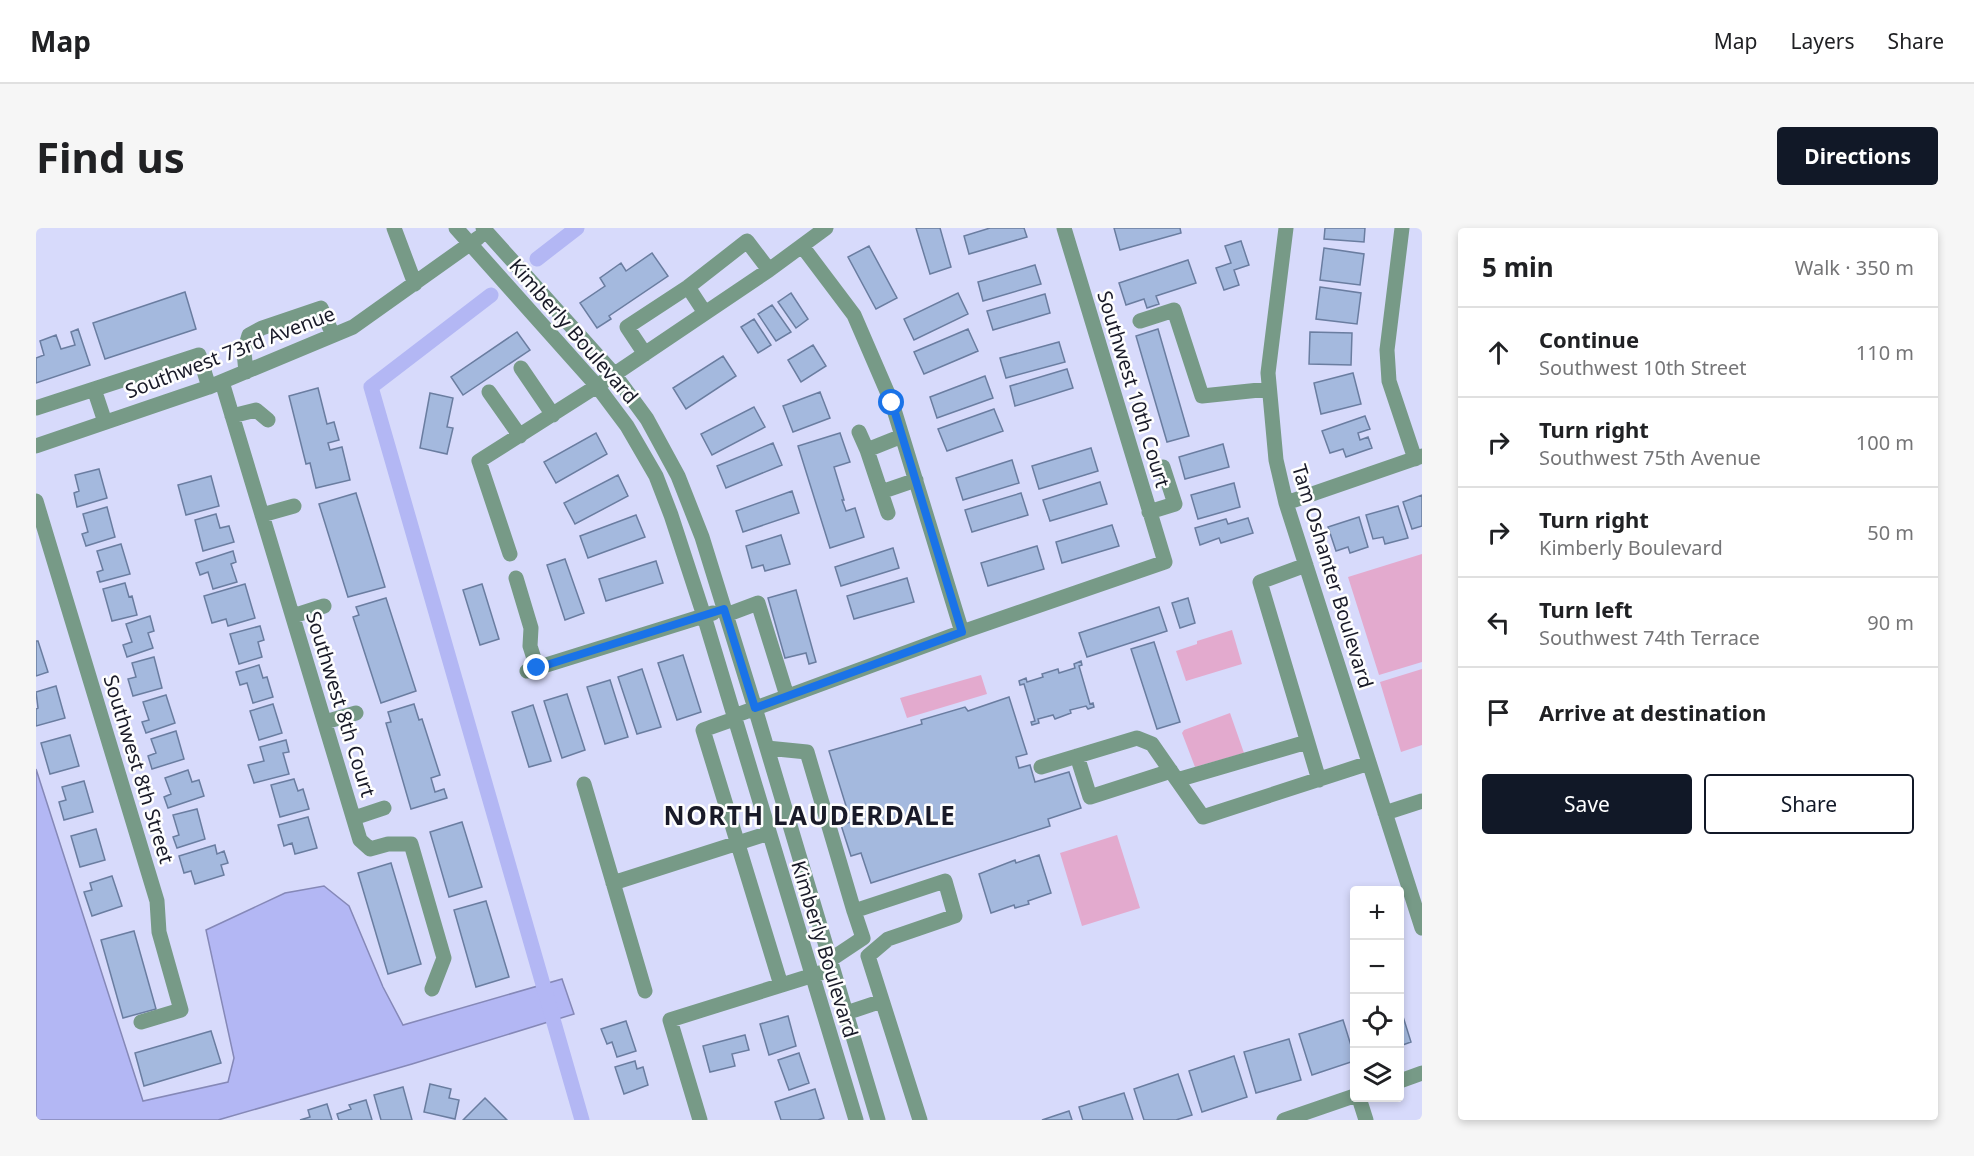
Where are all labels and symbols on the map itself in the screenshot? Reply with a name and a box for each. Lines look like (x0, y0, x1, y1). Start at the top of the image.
street label: Kimberly Boulevard (504, 253, 644, 409)
street label: Southwest 10th Court (1091, 287, 1177, 491)
street label: Southwest 73rd Avenue (121, 300, 339, 404)
route start (878, 389, 904, 415)
street label: Tam Oshanter Boulevard (1286, 461, 1380, 691)
street label: Southwest 8th Court (300, 608, 382, 800)
route end (523, 654, 549, 680)
street label: Southwest 8th Street (97, 671, 181, 867)
district label: NORTH LAUDERDALE (664, 797, 956, 833)
street label: Kimberly Boulevard (785, 857, 865, 1041)

